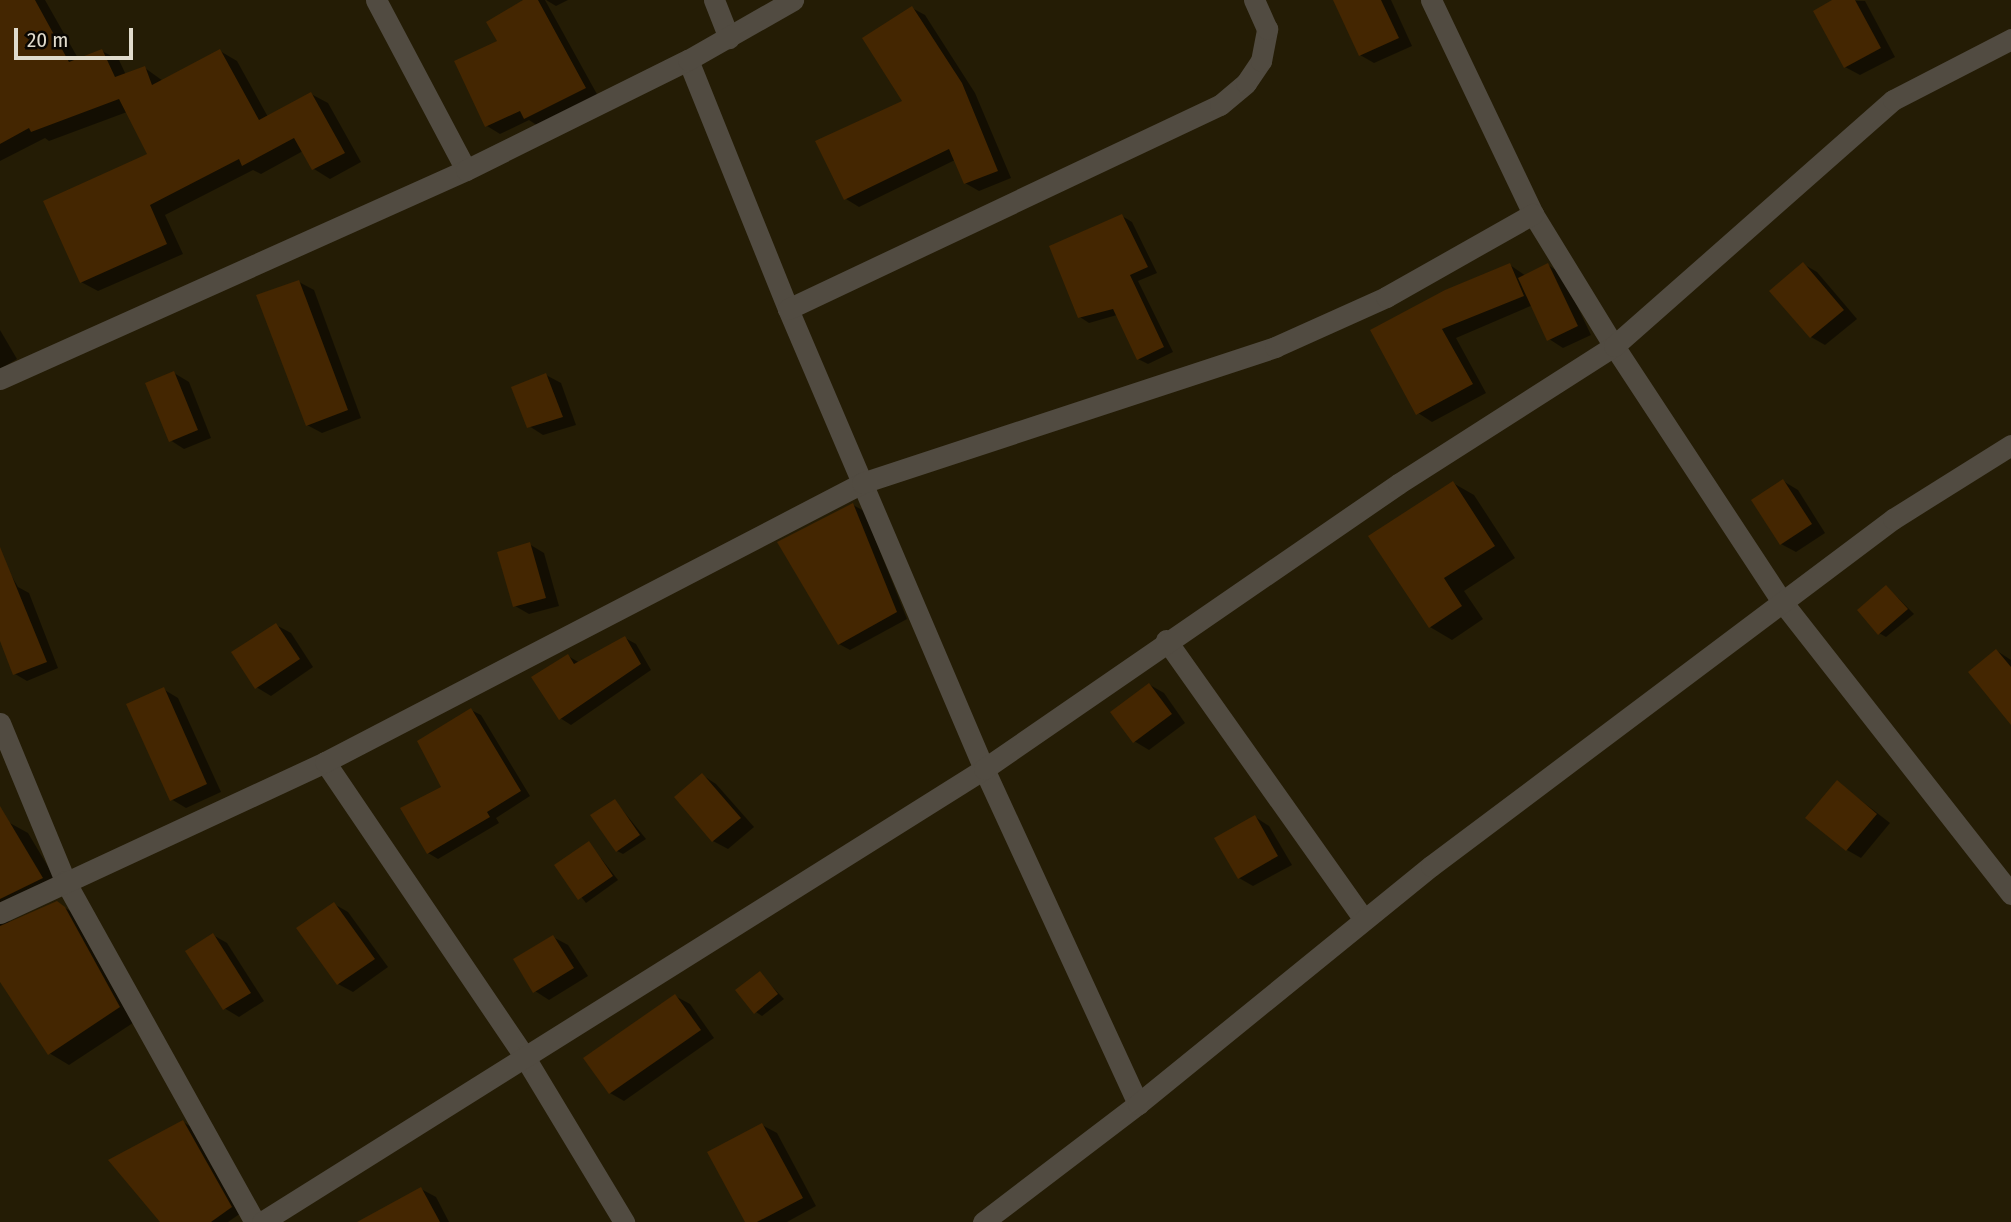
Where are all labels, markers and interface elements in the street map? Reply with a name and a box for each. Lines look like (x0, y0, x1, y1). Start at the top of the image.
scale bar (18, 14, 136, 58)
text: 20 m (27, 27, 68, 53)

